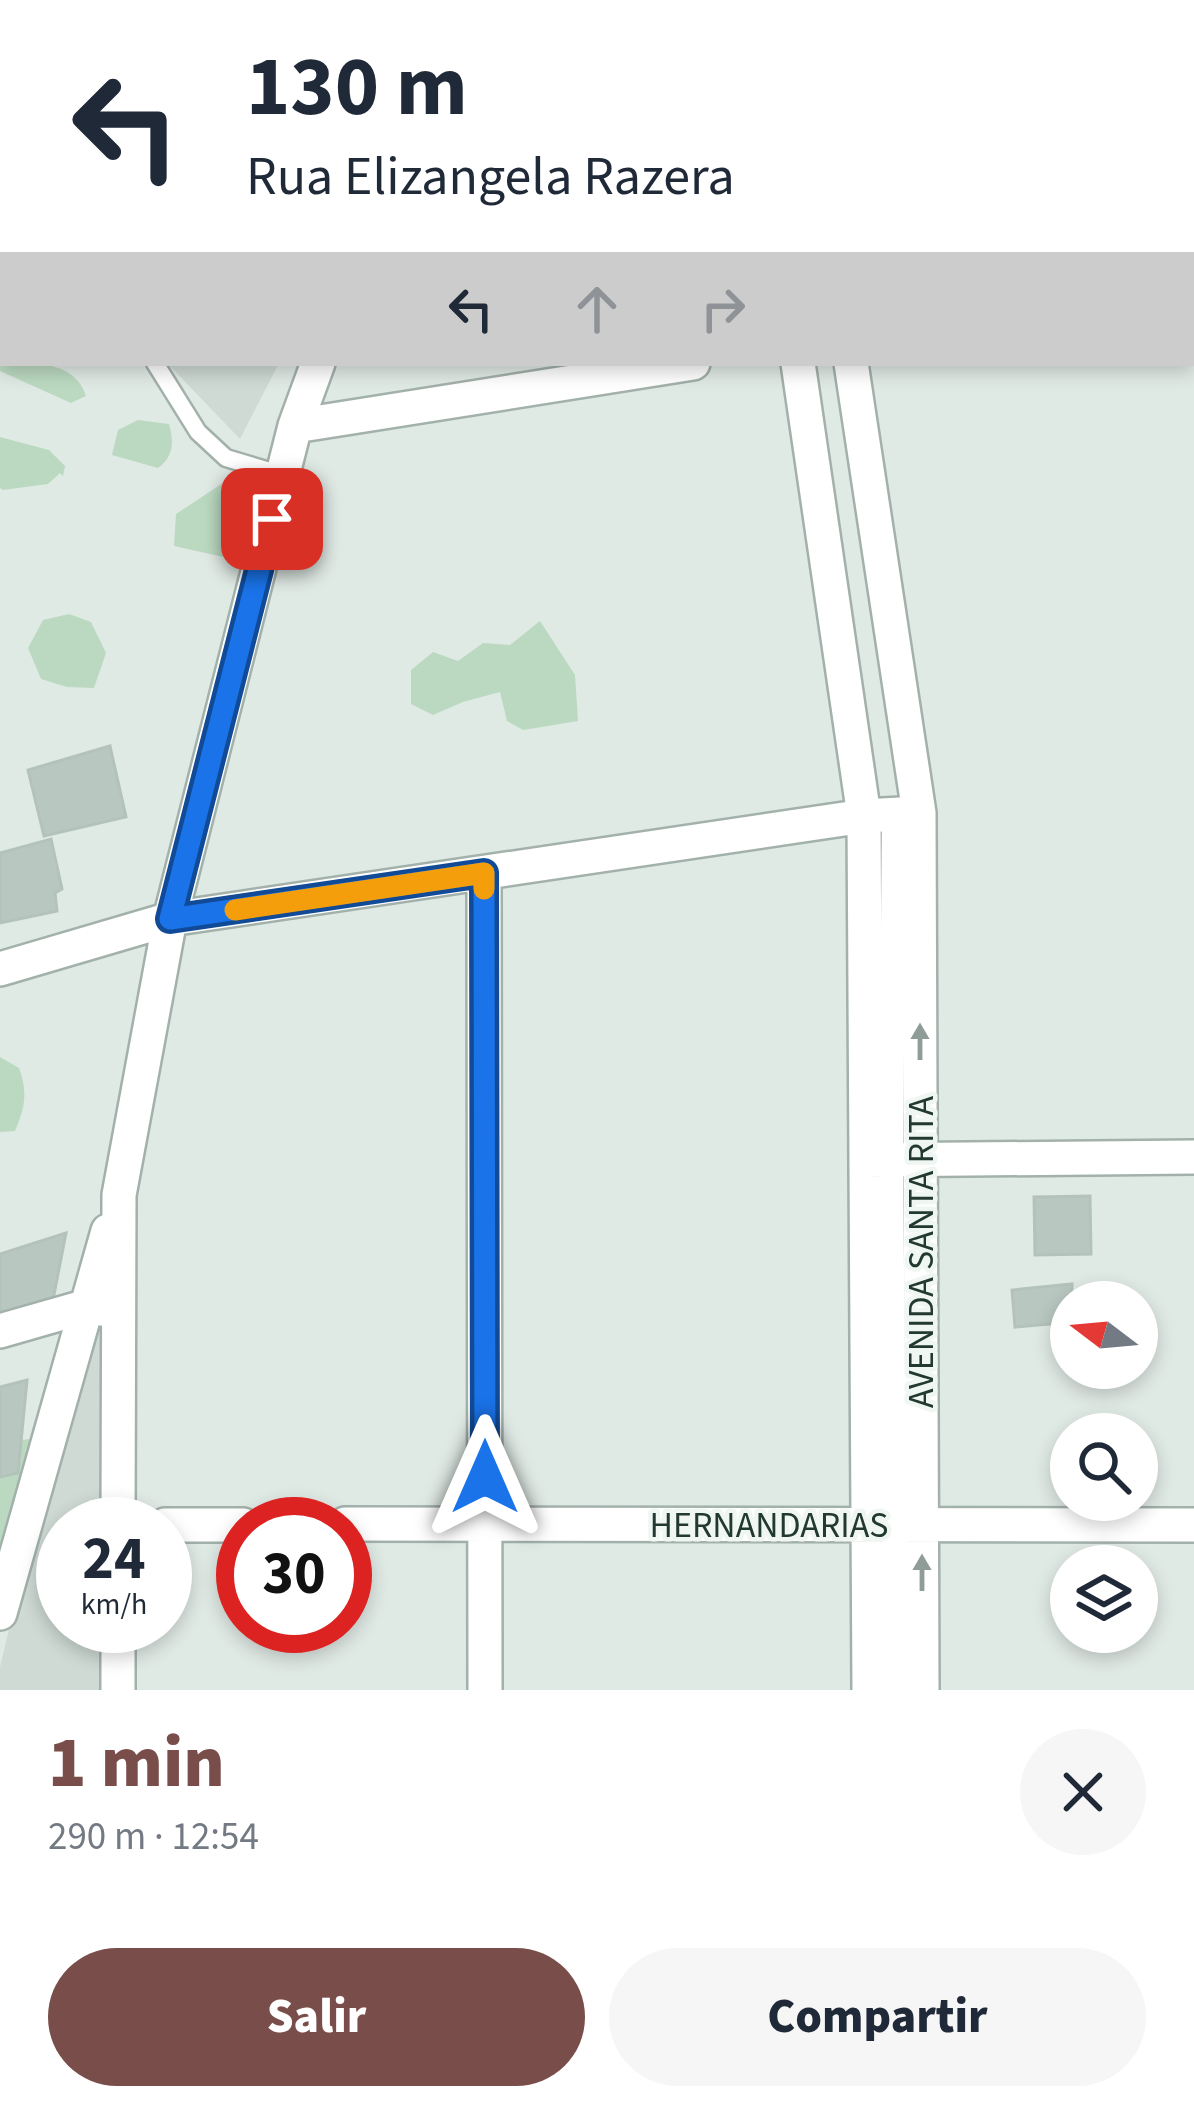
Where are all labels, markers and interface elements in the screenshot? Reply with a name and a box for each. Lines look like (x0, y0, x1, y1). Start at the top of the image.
text: 130 m (246, 28, 468, 148)
icon: left (48, 48, 204, 204)
text: Rua Elizangela Razera (246, 139, 735, 216)
icon: left (438, 276, 504, 342)
icon: ahead (564, 276, 630, 342)
icon: right (690, 276, 756, 342)
pin (221, 468, 323, 570)
icon: arrive (239, 486, 305, 552)
one-way arrow (910, 1022, 930, 1060)
street label: AVENIDA SANTA RITA (896, 1096, 947, 1408)
north arrow (1050, 1281, 1158, 1389)
map controls (1050, 1281, 1158, 1653)
button: search (1050, 1413, 1158, 1521)
position arrow (422, 1414, 548, 1540)
speed limit sign: 30 (216, 1497, 372, 1653)
street label: HERNANDARIAS (649, 1500, 889, 1551)
text: 24 (82, 1517, 146, 1602)
button: layers (1050, 1545, 1158, 1653)
one-way arrow (912, 1553, 932, 1591)
text: km/h (81, 1583, 147, 1626)
text: 1 min (48, 1712, 225, 1815)
button: close (1020, 1729, 1146, 1855)
text: 290 m · 12:54 (48, 1809, 259, 1865)
button: Salir (48, 1948, 585, 2086)
button: Compartir (609, 1948, 1146, 2086)

